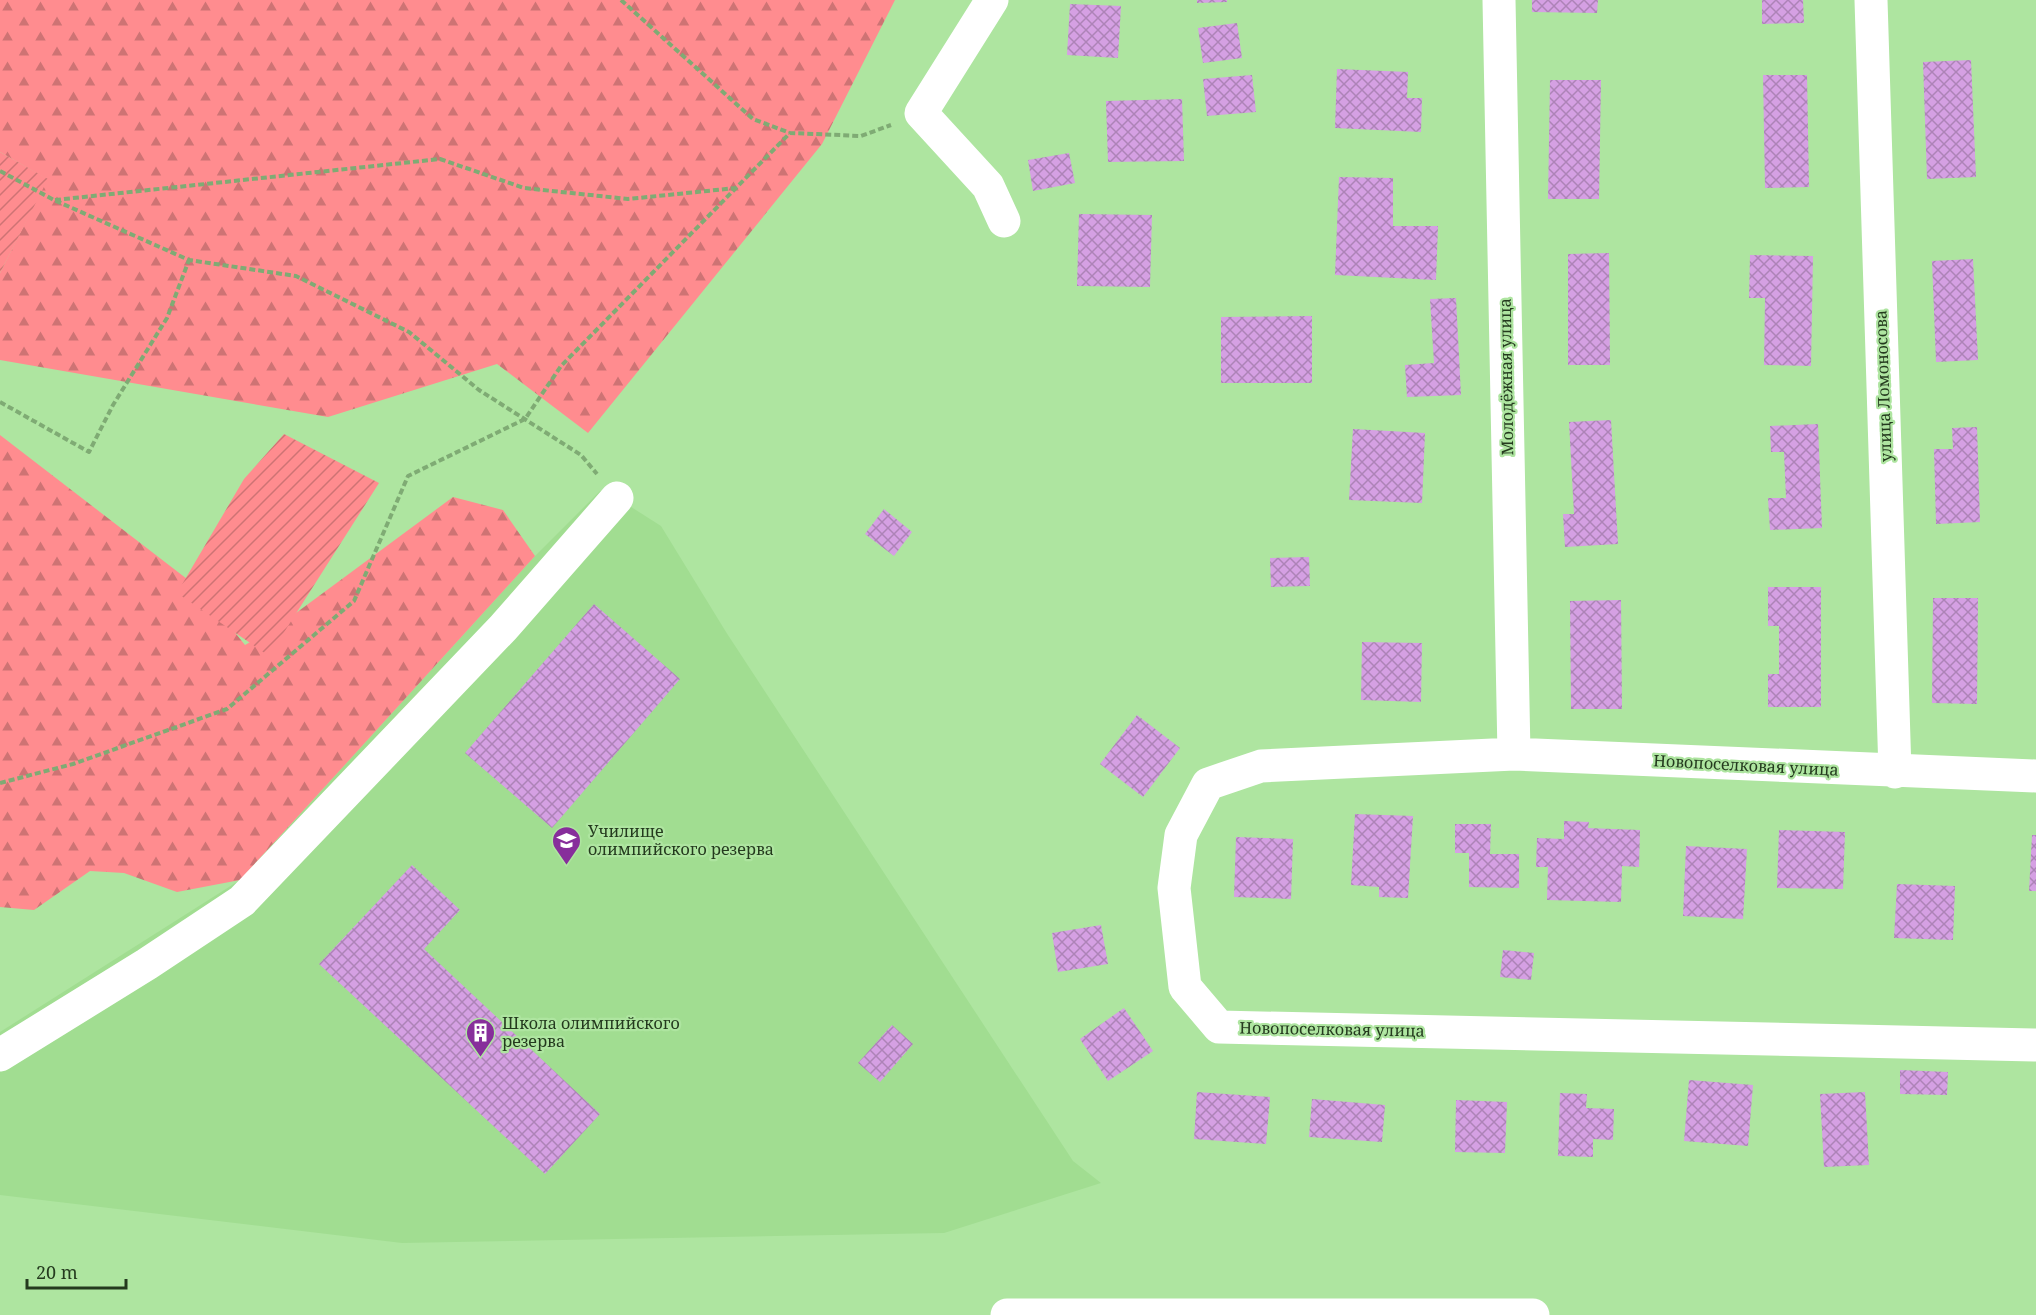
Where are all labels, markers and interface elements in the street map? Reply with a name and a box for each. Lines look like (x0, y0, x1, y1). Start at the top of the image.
street label: Молодёжная улица (1494, 298, 1518, 456)
street label: улица Ломоносова (1869, 310, 1897, 462)
street label: Новопоселковая улица (1653, 749, 1839, 781)
place label: Училище олимпийского резерва (588, 820, 774, 860)
school or university icon: Училище олимпийского резерва (551, 824, 583, 866)
place label: Школа олимпийского резерва (502, 1012, 680, 1052)
building icon: Школа олимпийского резерва (465, 1016, 497, 1058)
street label: Новопоселковая улица (1239, 1016, 1425, 1042)
scale bar (27, 1252, 126, 1290)
text: 20 m (36, 1260, 78, 1284)

